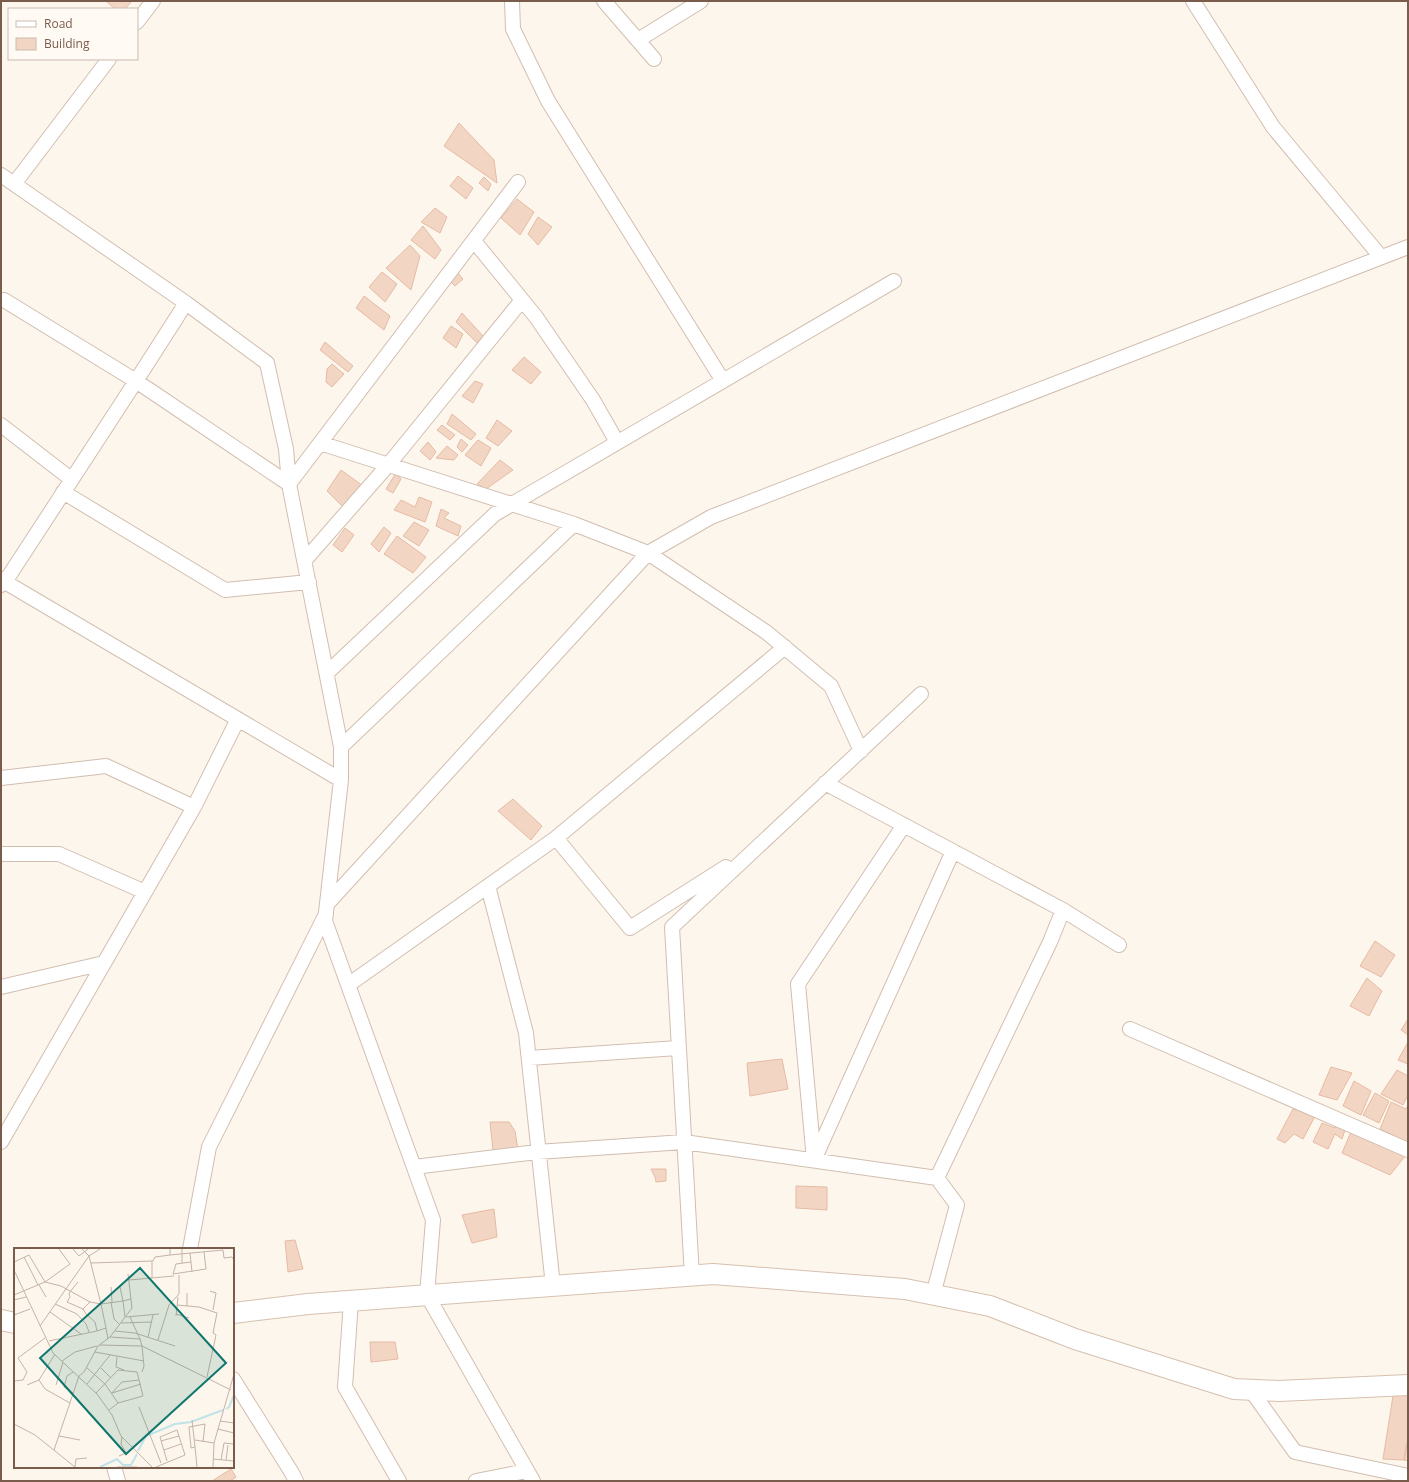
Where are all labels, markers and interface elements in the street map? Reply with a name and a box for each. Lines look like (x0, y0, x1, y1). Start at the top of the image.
legend (8, 8, 138, 60)
text: Road (44, 15, 73, 32)
text: Building (44, 35, 90, 52)
inset map (14, 1248, 234, 1468)

